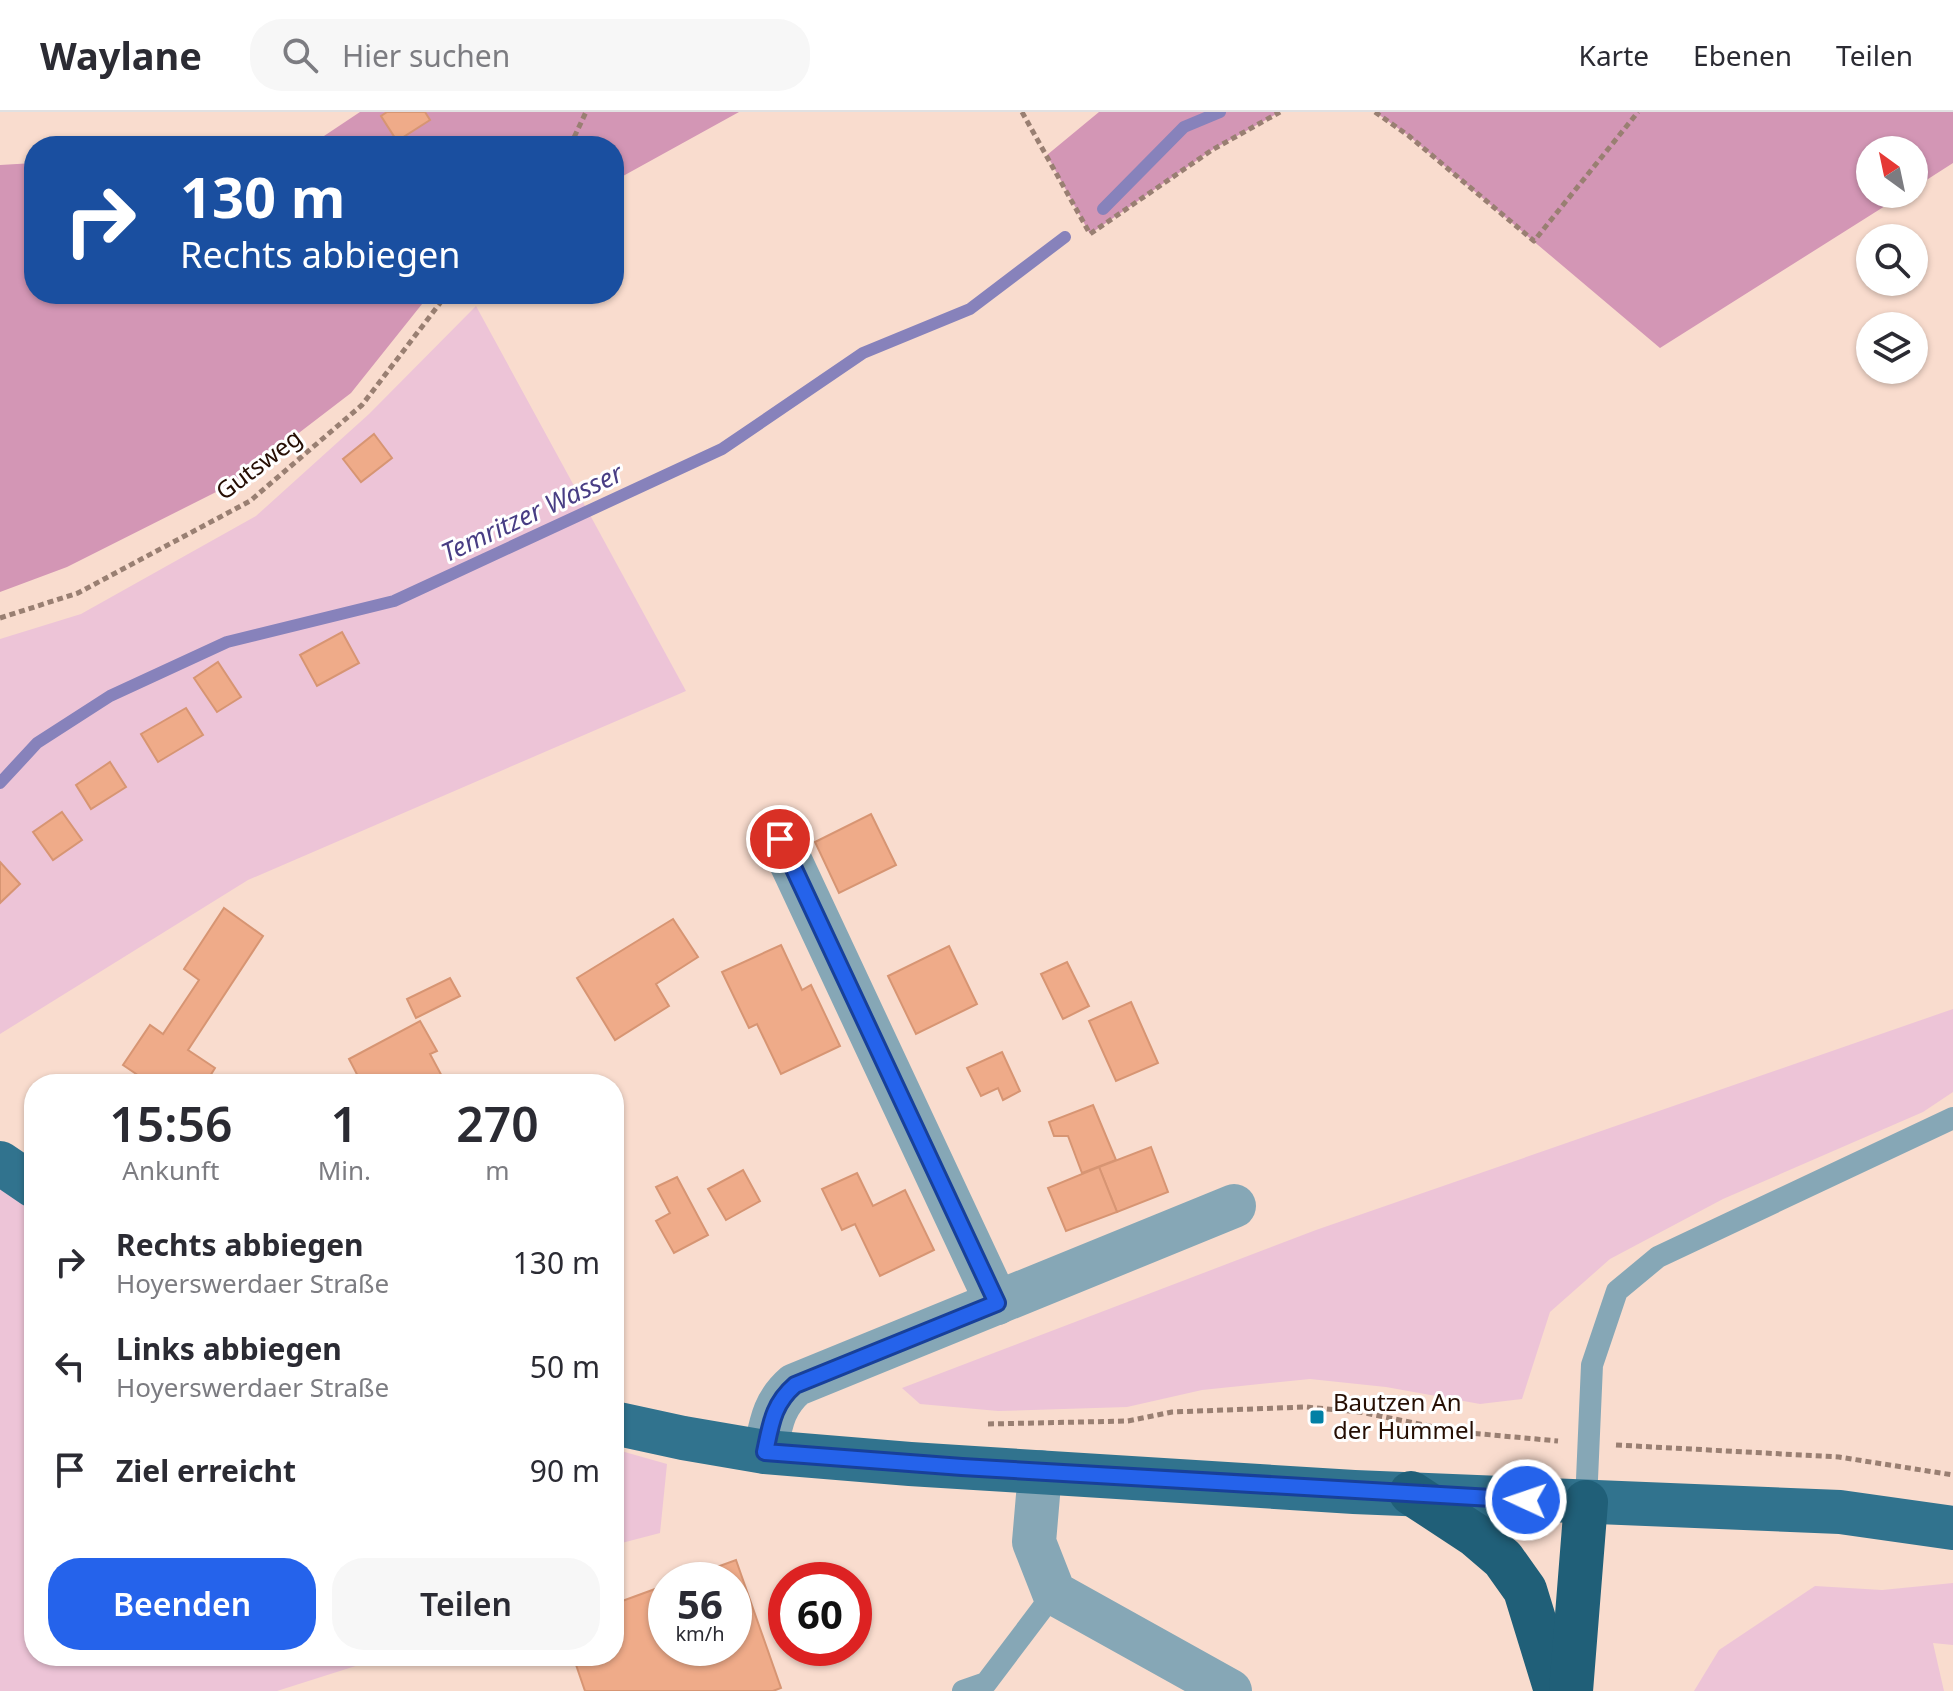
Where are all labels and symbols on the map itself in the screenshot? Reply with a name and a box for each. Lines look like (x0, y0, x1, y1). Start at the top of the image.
north arrow (1856, 136, 1928, 208)
street label: Gutsweg (208, 421, 308, 507)
water label: Temritzer Wasser (435, 454, 630, 570)
pin (746, 805, 814, 873)
place label: Bautzen An der Hummel (1333, 1385, 1475, 1446)
marker: Bautzen An der Hummel (1308, 1408, 1326, 1426)
position arrow (1484, 1458, 1568, 1542)
speed limit sign: 60 (768, 1562, 872, 1666)

